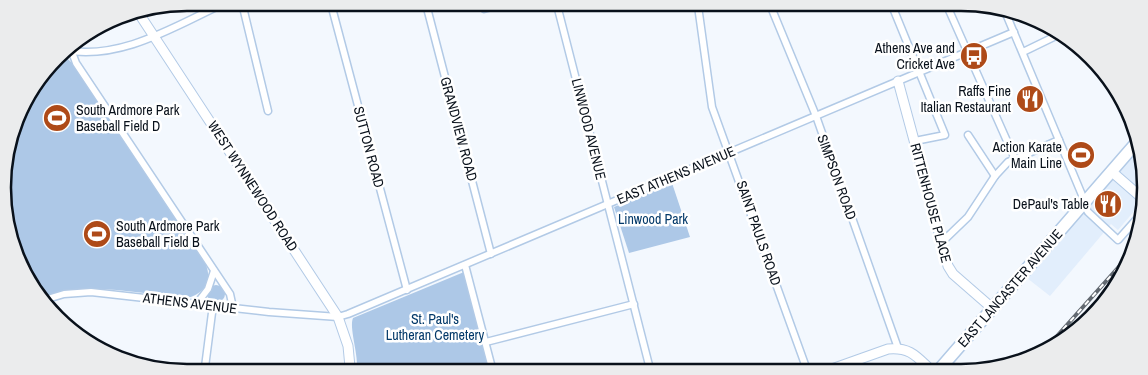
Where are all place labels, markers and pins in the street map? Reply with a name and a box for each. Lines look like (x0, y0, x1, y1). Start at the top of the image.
place label: Athens Ave and Cricket Ave (874, 39, 955, 73)
bus stop icon: Athens Ave and Cricket Ave (959, 41, 989, 71)
place label: Raffs Fine Italian Restaurant (920, 82, 1011, 116)
restaurant icon: Raffs Fine Italian Restaurant (1015, 84, 1045, 114)
place label: South Ardmore Park Baseball Field D (76, 101, 180, 135)
sports icon: South Ardmore Park Baseball Field D (42, 103, 72, 133)
place label: Action Karate Main Line (991, 138, 1062, 172)
sports icon: Action Karate Main Line (1066, 140, 1096, 170)
restaurant icon: DePaul's Table (1093, 189, 1123, 219)
place label: DePaul's Table (1013, 195, 1089, 213)
place label: South Ardmore Park Baseball Field B (116, 217, 220, 251)
sports icon: South Ardmore Park Baseball Field B (82, 219, 112, 249)

